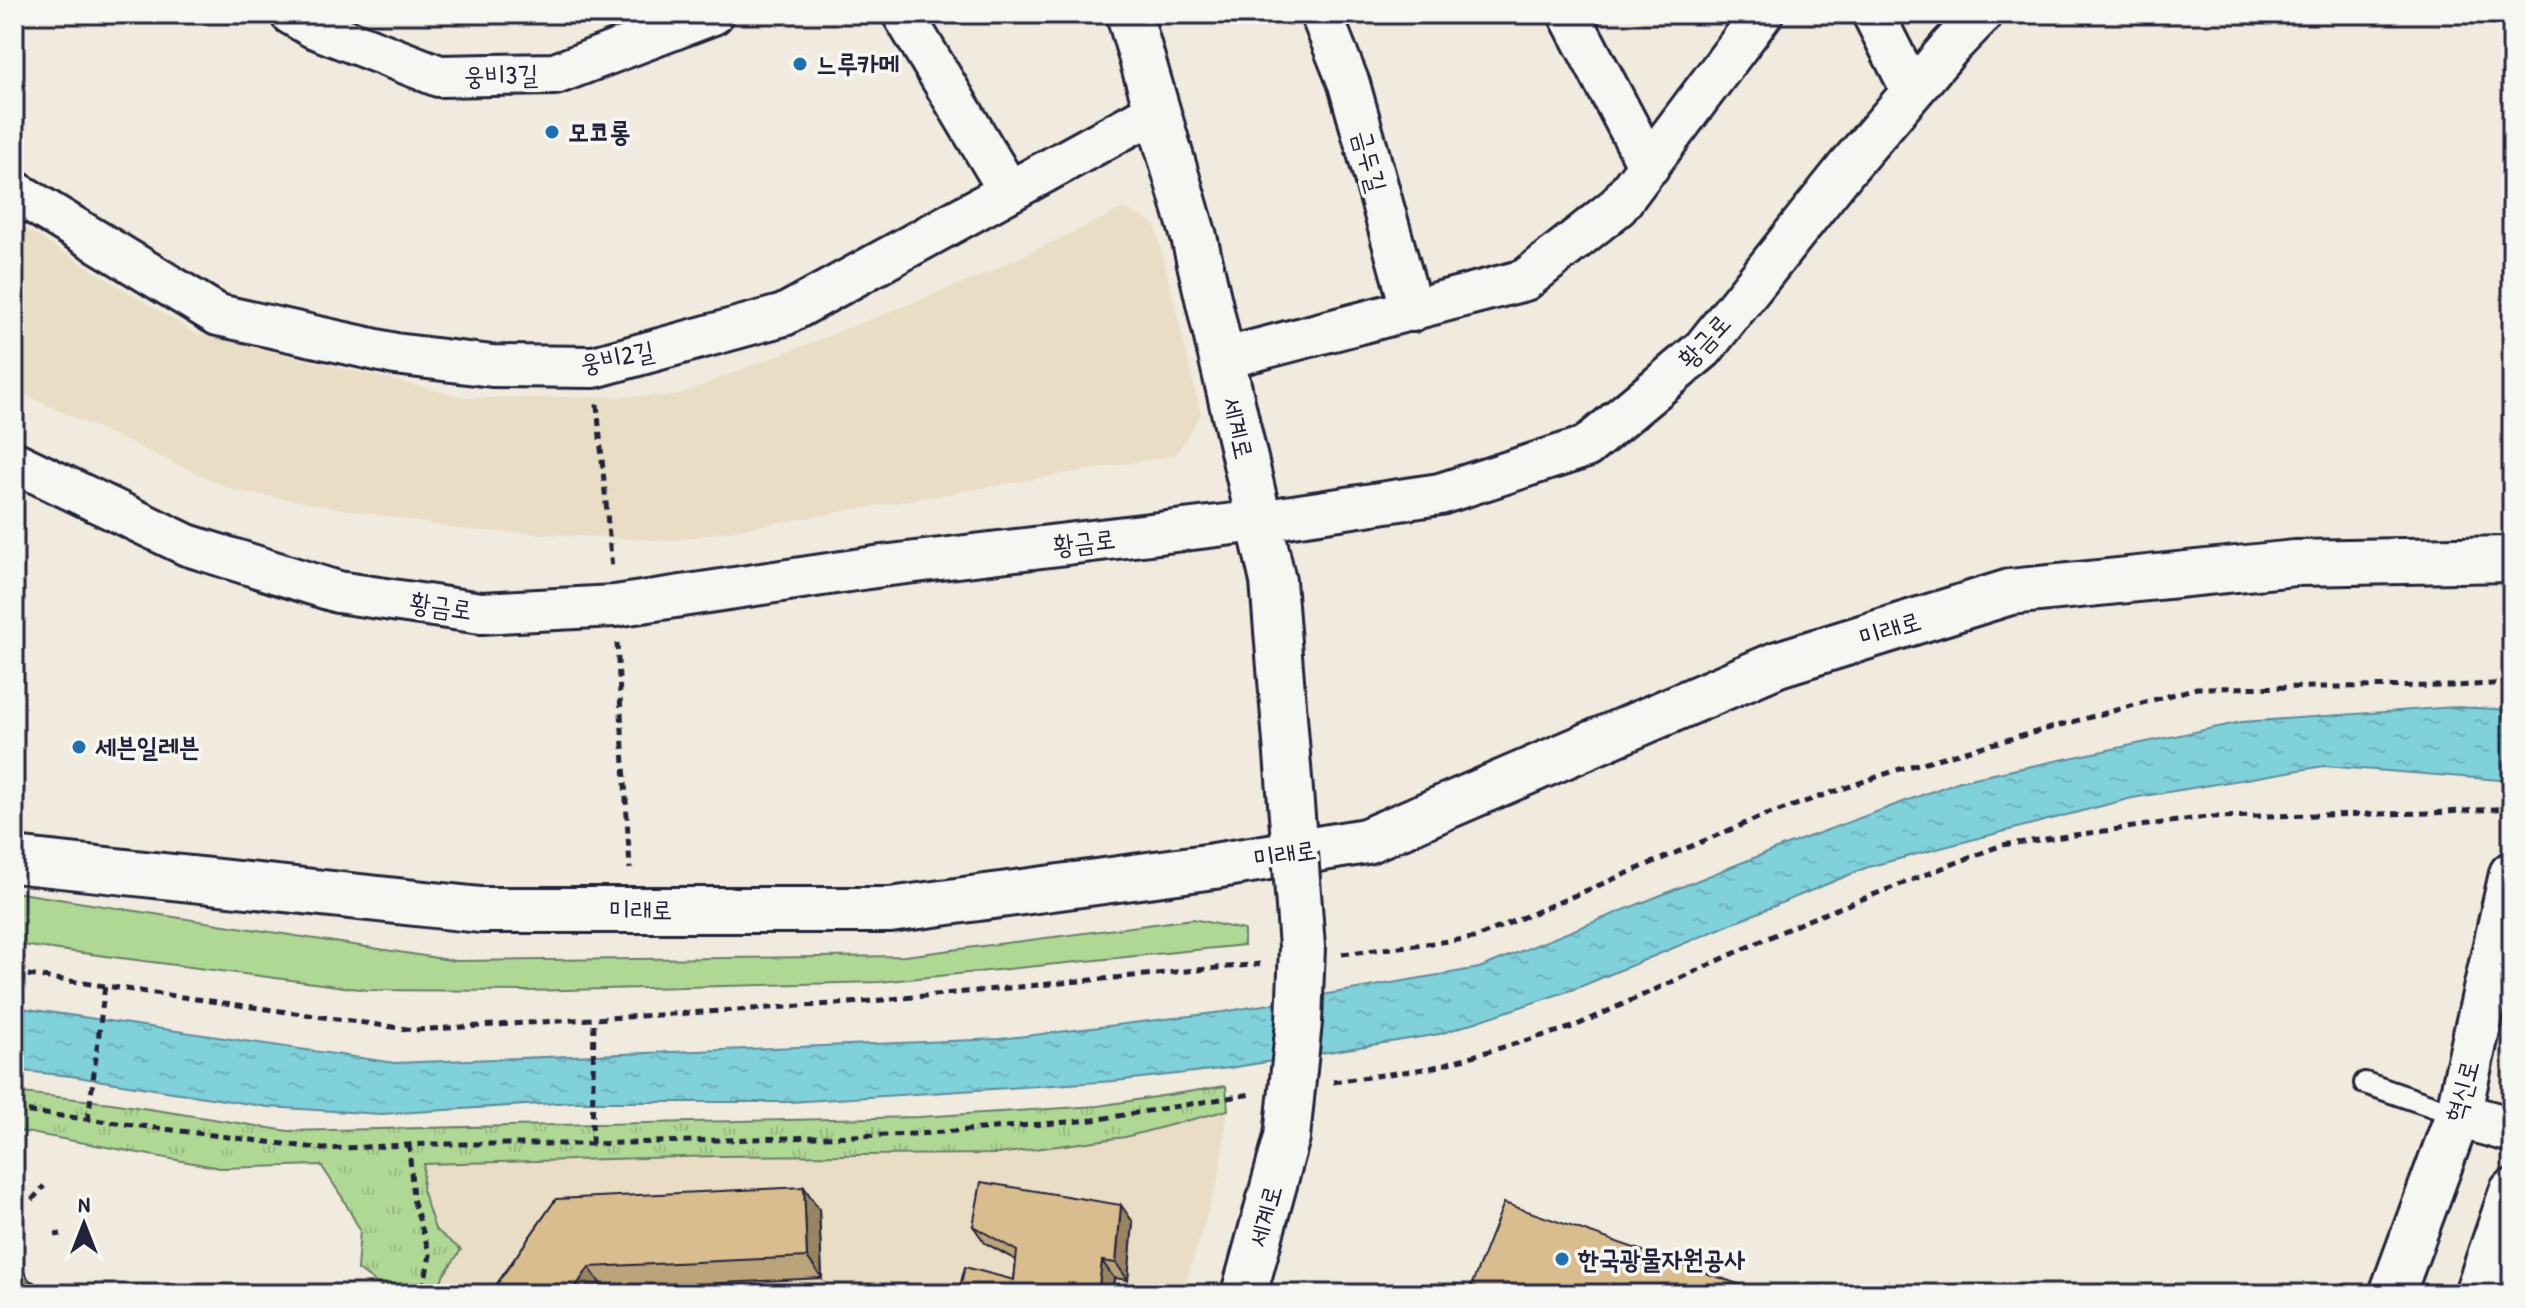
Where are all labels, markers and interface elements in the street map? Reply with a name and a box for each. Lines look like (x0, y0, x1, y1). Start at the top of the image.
place label: 느루카메 (816, 46, 900, 81)
marker: 느루카메 (791, 55, 809, 73)
street label: 웅비3길 (463, 56, 539, 93)
place label: 모코롱 (568, 114, 631, 149)
marker: 모코롱 (543, 123, 561, 141)
street label: 금두길 (1345, 126, 1396, 196)
street label: 황금로 (1669, 306, 1738, 376)
street label: 웅비2길 (577, 332, 657, 381)
street label: 세계로 (1214, 393, 1263, 462)
street label: 황금로 (1051, 520, 1117, 563)
street label: 황금로 (408, 584, 475, 627)
street label: 미래로 (1855, 603, 1925, 654)
place label: 세븐일레븐 (95, 729, 200, 764)
marker: 세븐일레븐 (70, 738, 88, 756)
street label: 미래로 (1251, 831, 1319, 876)
street label: 미래로 (610, 892, 672, 927)
street label: 혁신로 (2436, 1056, 2487, 1126)
street label: 세계로 (1239, 1181, 1290, 1251)
north arrow (44, 1184, 124, 1264)
text: N (78, 1189, 90, 1219)
place label: 한국광물자원공사 (1577, 1241, 1745, 1276)
marker: 한국광물자원공사 (1553, 1250, 1571, 1268)

